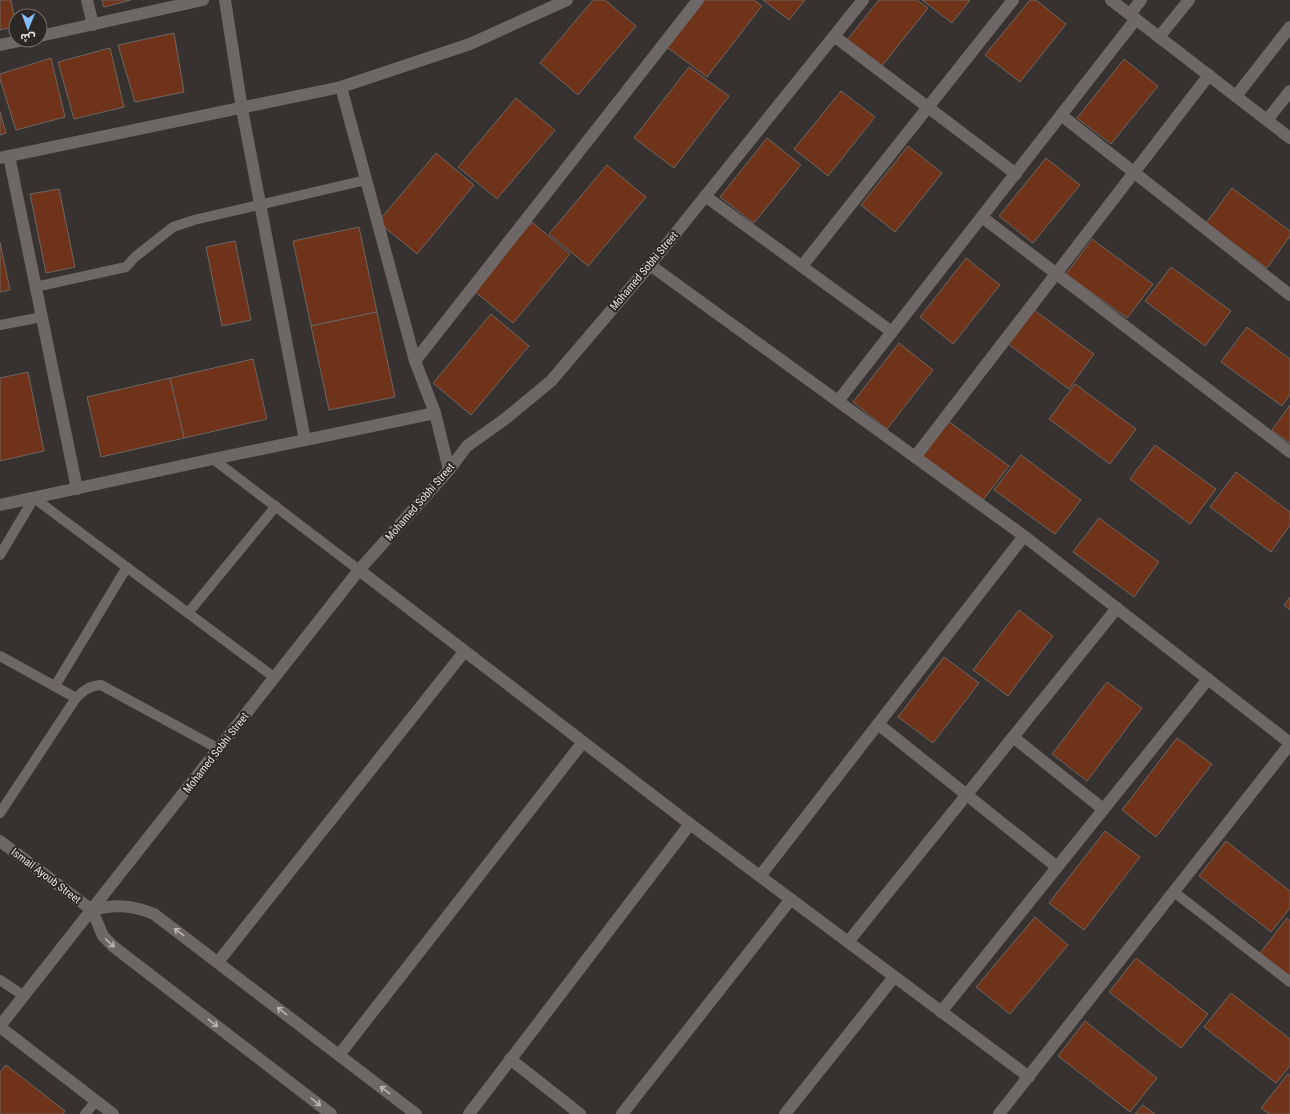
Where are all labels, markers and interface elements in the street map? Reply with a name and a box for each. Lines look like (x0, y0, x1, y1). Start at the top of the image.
north arrow (8, 8, 48, 48)
text: ش (20, 31, 35, 44)
street label: Mohamed Sobhi Street (607, 229, 681, 313)
street label: Mohamed Sobhi Street (383, 461, 457, 543)
street label: Mohamed Sobhi Street (181, 710, 251, 796)
street label: Ismail Ayoub Street (9, 846, 83, 906)
one-way arrow (173, 928, 184, 936)
one-way arrow (105, 939, 116, 948)
one-way arrow (277, 1007, 288, 1015)
one-way arrow (208, 1019, 219, 1027)
one-way arrow (380, 1086, 391, 1095)
one-way arrow (311, 1098, 322, 1107)

